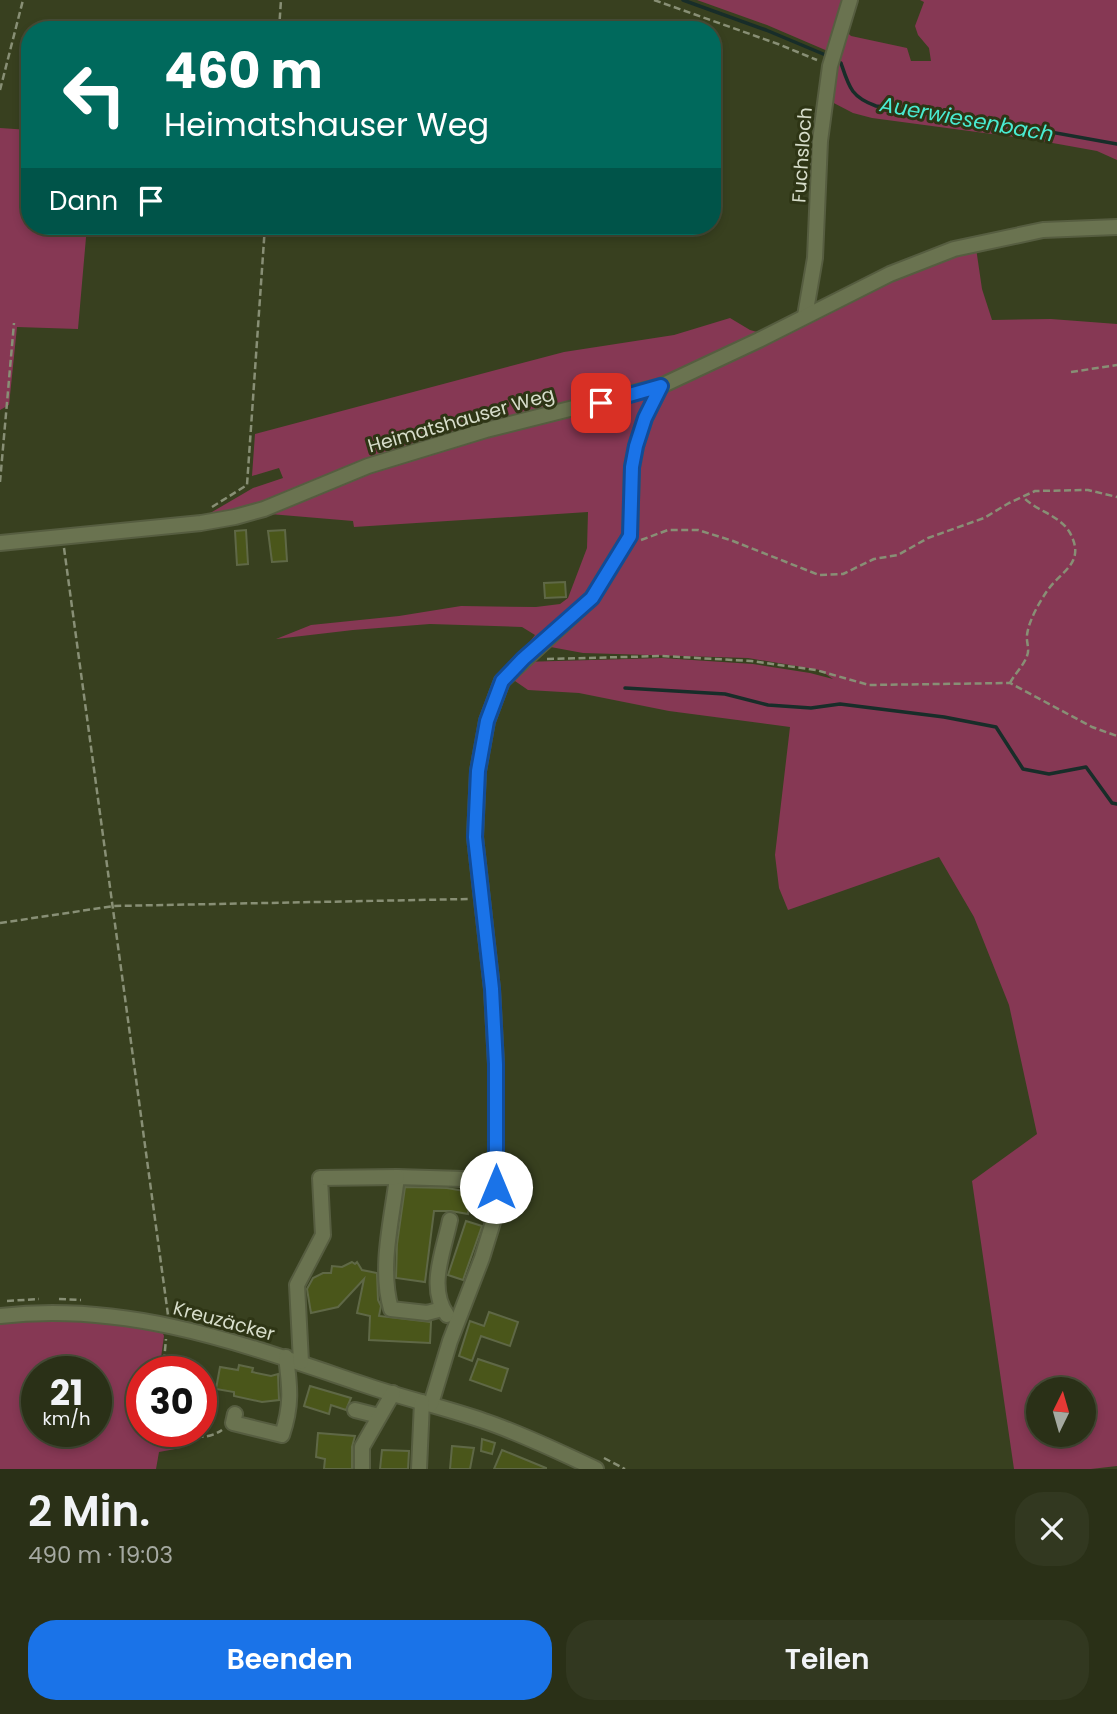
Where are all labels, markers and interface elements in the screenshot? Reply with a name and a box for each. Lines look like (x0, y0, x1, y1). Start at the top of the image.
text: 460 m (164, 37, 323, 105)
icon: left (49, 49, 140, 140)
water label: Auerwiesenbach (877, 89, 1056, 149)
text: Heimatshauser Weg (164, 102, 489, 147)
street label: Fuchsloch (785, 106, 819, 204)
icon: arrive (132, 182, 170, 220)
text: Dann (49, 183, 118, 219)
pin (571, 373, 631, 433)
street label: Heimatshauser Weg (364, 380, 558, 460)
icon: arrive (582, 384, 620, 422)
position arrow (459, 1150, 533, 1224)
street label: Kreuzäcker (170, 1294, 278, 1348)
speed limit sign: 30 (126, 1356, 217, 1447)
text: 21 (50, 1368, 83, 1417)
north arrow (1026, 1377, 1096, 1447)
map controls (1026, 1377, 1096, 1447)
text: km/h (43, 1406, 90, 1431)
text: 2 Min. (28, 1482, 150, 1541)
button: close (1015, 1492, 1089, 1566)
text: 490 m · 19:03 (28, 1539, 173, 1571)
button: Beenden (28, 1620, 552, 1700)
button: Teilen (566, 1620, 1089, 1700)

